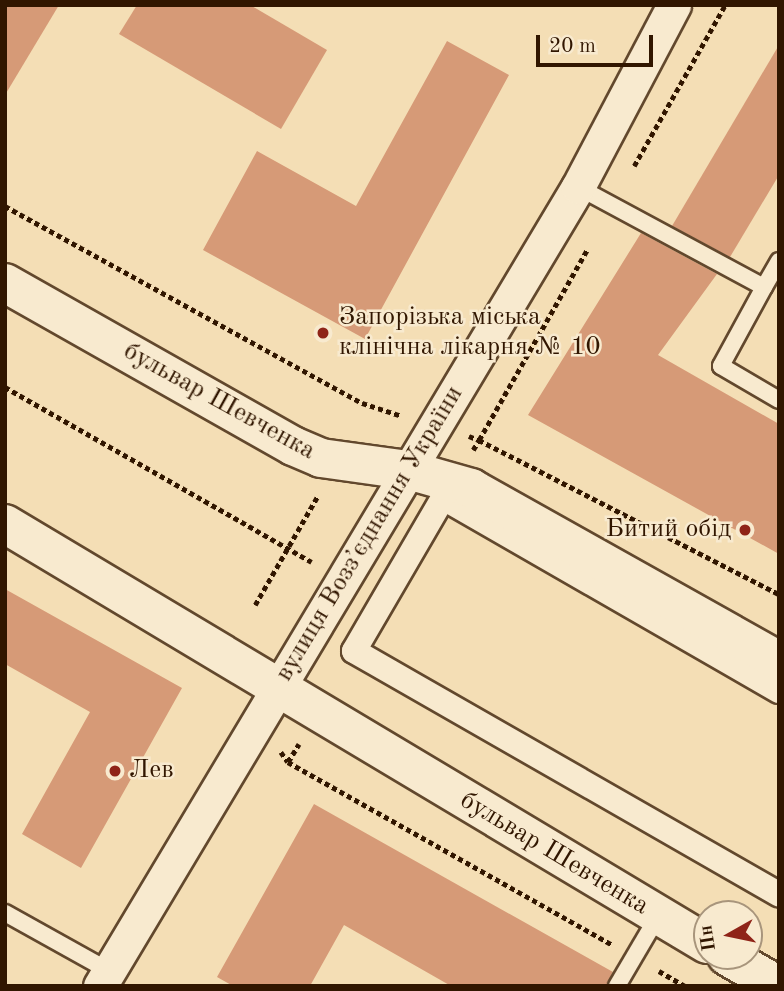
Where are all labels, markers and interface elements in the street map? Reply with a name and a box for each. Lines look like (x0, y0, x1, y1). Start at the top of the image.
scale bar (539, 21, 656, 65)
text: 20 m (549, 36, 596, 57)
place label: Запорізька міська клінічна лікарня № 10 (339, 302, 601, 364)
marker: Запорізька міська клінічна лікарня № 10 (313, 323, 333, 343)
street label: бульвар Шевченка (118, 336, 320, 468)
street label: вулиця Воззʼєднання України (269, 381, 471, 687)
place label: Битий обід (606, 514, 731, 546)
marker: Битий обід (737, 522, 753, 538)
place label: Лев (129, 755, 174, 787)
marker: Лев (107, 763, 123, 779)
street label: бульвар Шевченка (454, 785, 654, 923)
north arrow (693, 900, 763, 970)
text: Пн (697, 924, 720, 952)

